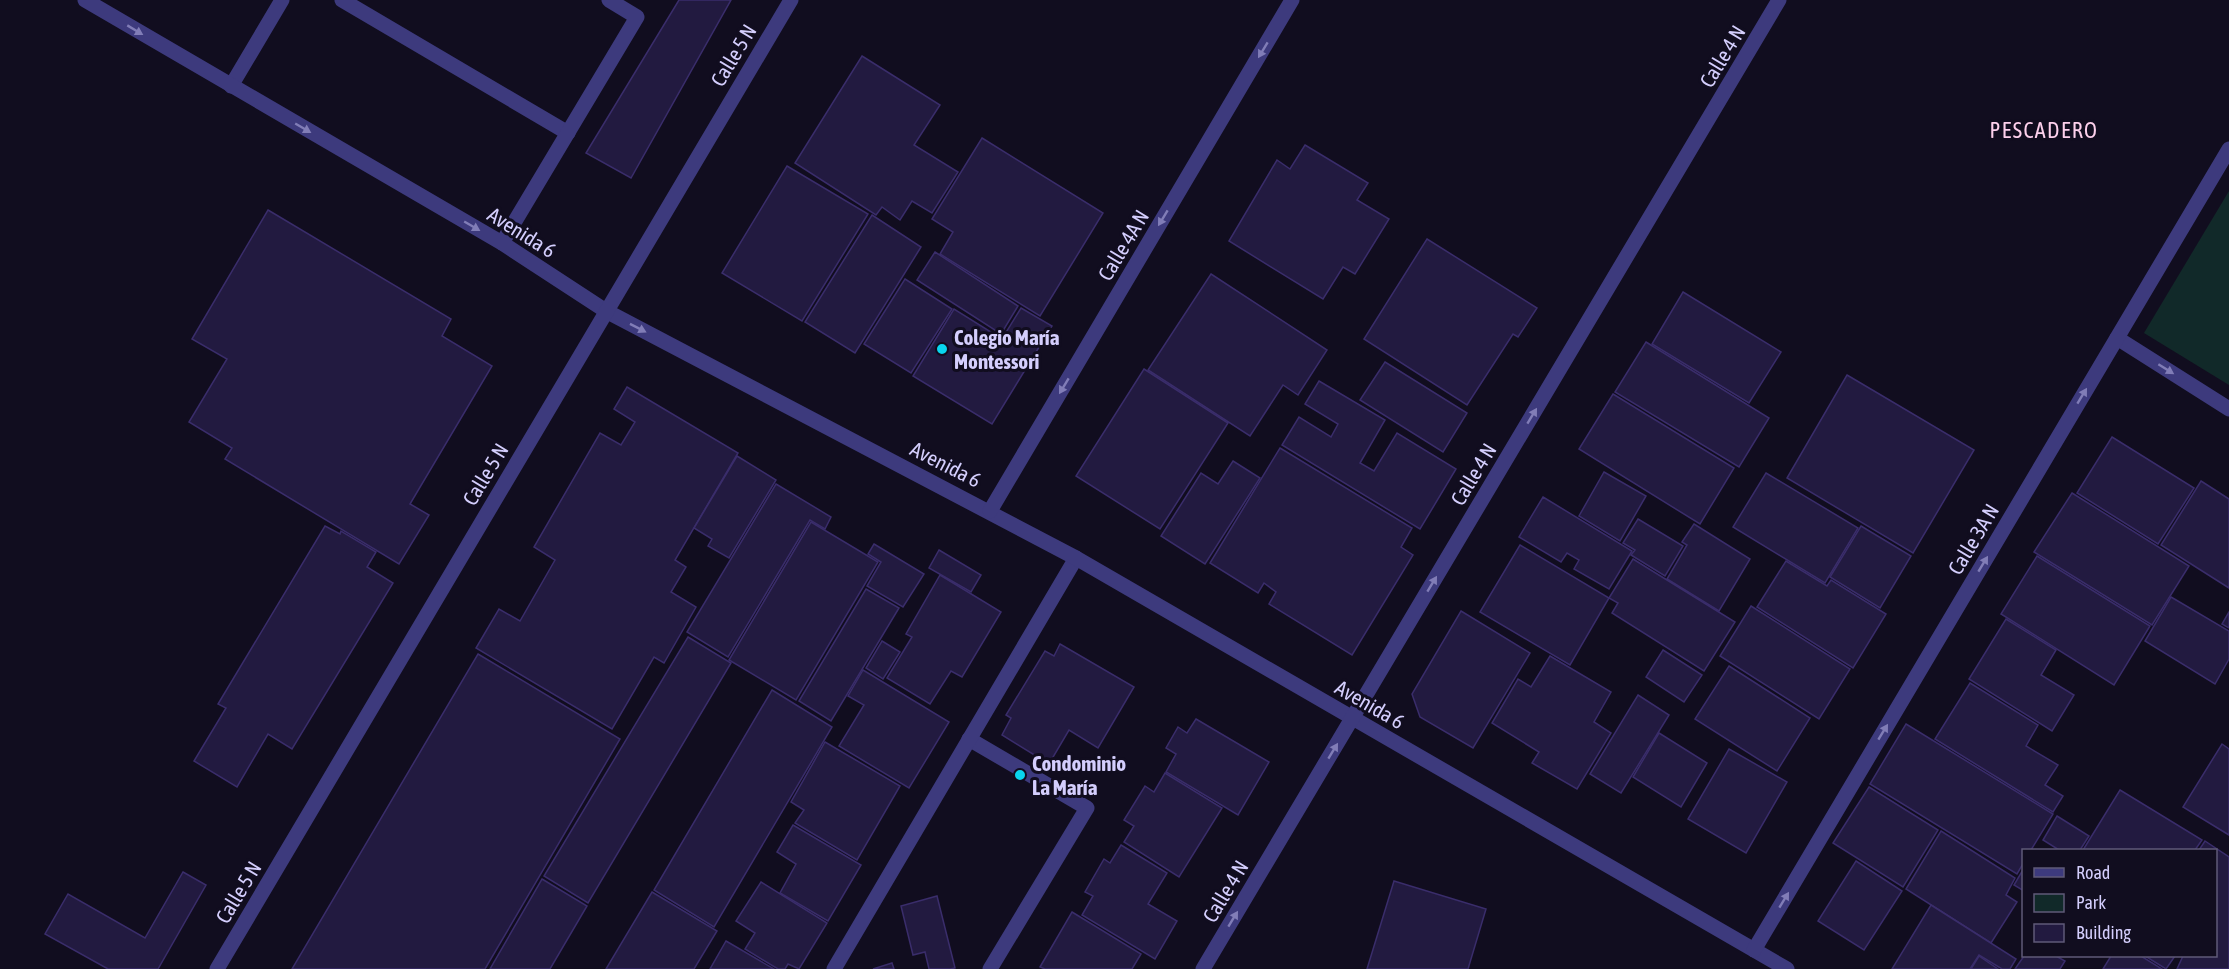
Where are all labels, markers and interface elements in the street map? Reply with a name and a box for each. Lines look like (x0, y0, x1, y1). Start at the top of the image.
street label: Calle 5 N (705, 20, 761, 90)
street label: Calle 4 N (1694, 21, 1750, 91)
one-way arrow (127, 24, 143, 35)
one-way arrow (1257, 42, 1268, 58)
district label: PESCADERO (1990, 117, 2098, 143)
one-way arrow (295, 123, 312, 133)
street label: Avenida 6 (484, 202, 561, 262)
street label: Calle 4A N (1093, 205, 1153, 285)
one-way arrow (1158, 210, 1169, 226)
one-way arrow (464, 220, 480, 231)
one-way arrow (630, 323, 647, 333)
place label: Colegio María Montessori (954, 325, 1060, 373)
marker: Colegio María Montessori (935, 342, 949, 356)
one-way arrow (2158, 363, 2174, 374)
one-way arrow (1059, 378, 1069, 395)
one-way arrow (2077, 387, 2087, 404)
one-way arrow (1527, 407, 1537, 424)
street label: Avenida 6 (907, 436, 985, 492)
street label: Calle 5 N (457, 439, 513, 509)
street label: Calle 4 N (1445, 439, 1501, 509)
street label: Calle 3A N (1943, 499, 2003, 579)
one-way arrow (1977, 556, 1988, 572)
one-way arrow (1427, 576, 1438, 592)
street label: Avenida 6 (1331, 675, 1409, 733)
one-way arrow (1878, 724, 1889, 740)
one-way arrow (1327, 743, 1338, 759)
place label: Condominio La María (1032, 751, 1126, 799)
marker: Condominio La María (1013, 768, 1027, 782)
legend (2022, 849, 2217, 957)
street label: Calle 4 N (1197, 856, 1253, 926)
street label: Calle 5 N (210, 857, 266, 927)
text: Road (2076, 862, 2110, 883)
one-way arrow (1779, 891, 1789, 908)
text: Park (2076, 892, 2106, 913)
one-way arrow (1227, 911, 1238, 927)
text: Building (2076, 922, 2131, 943)

